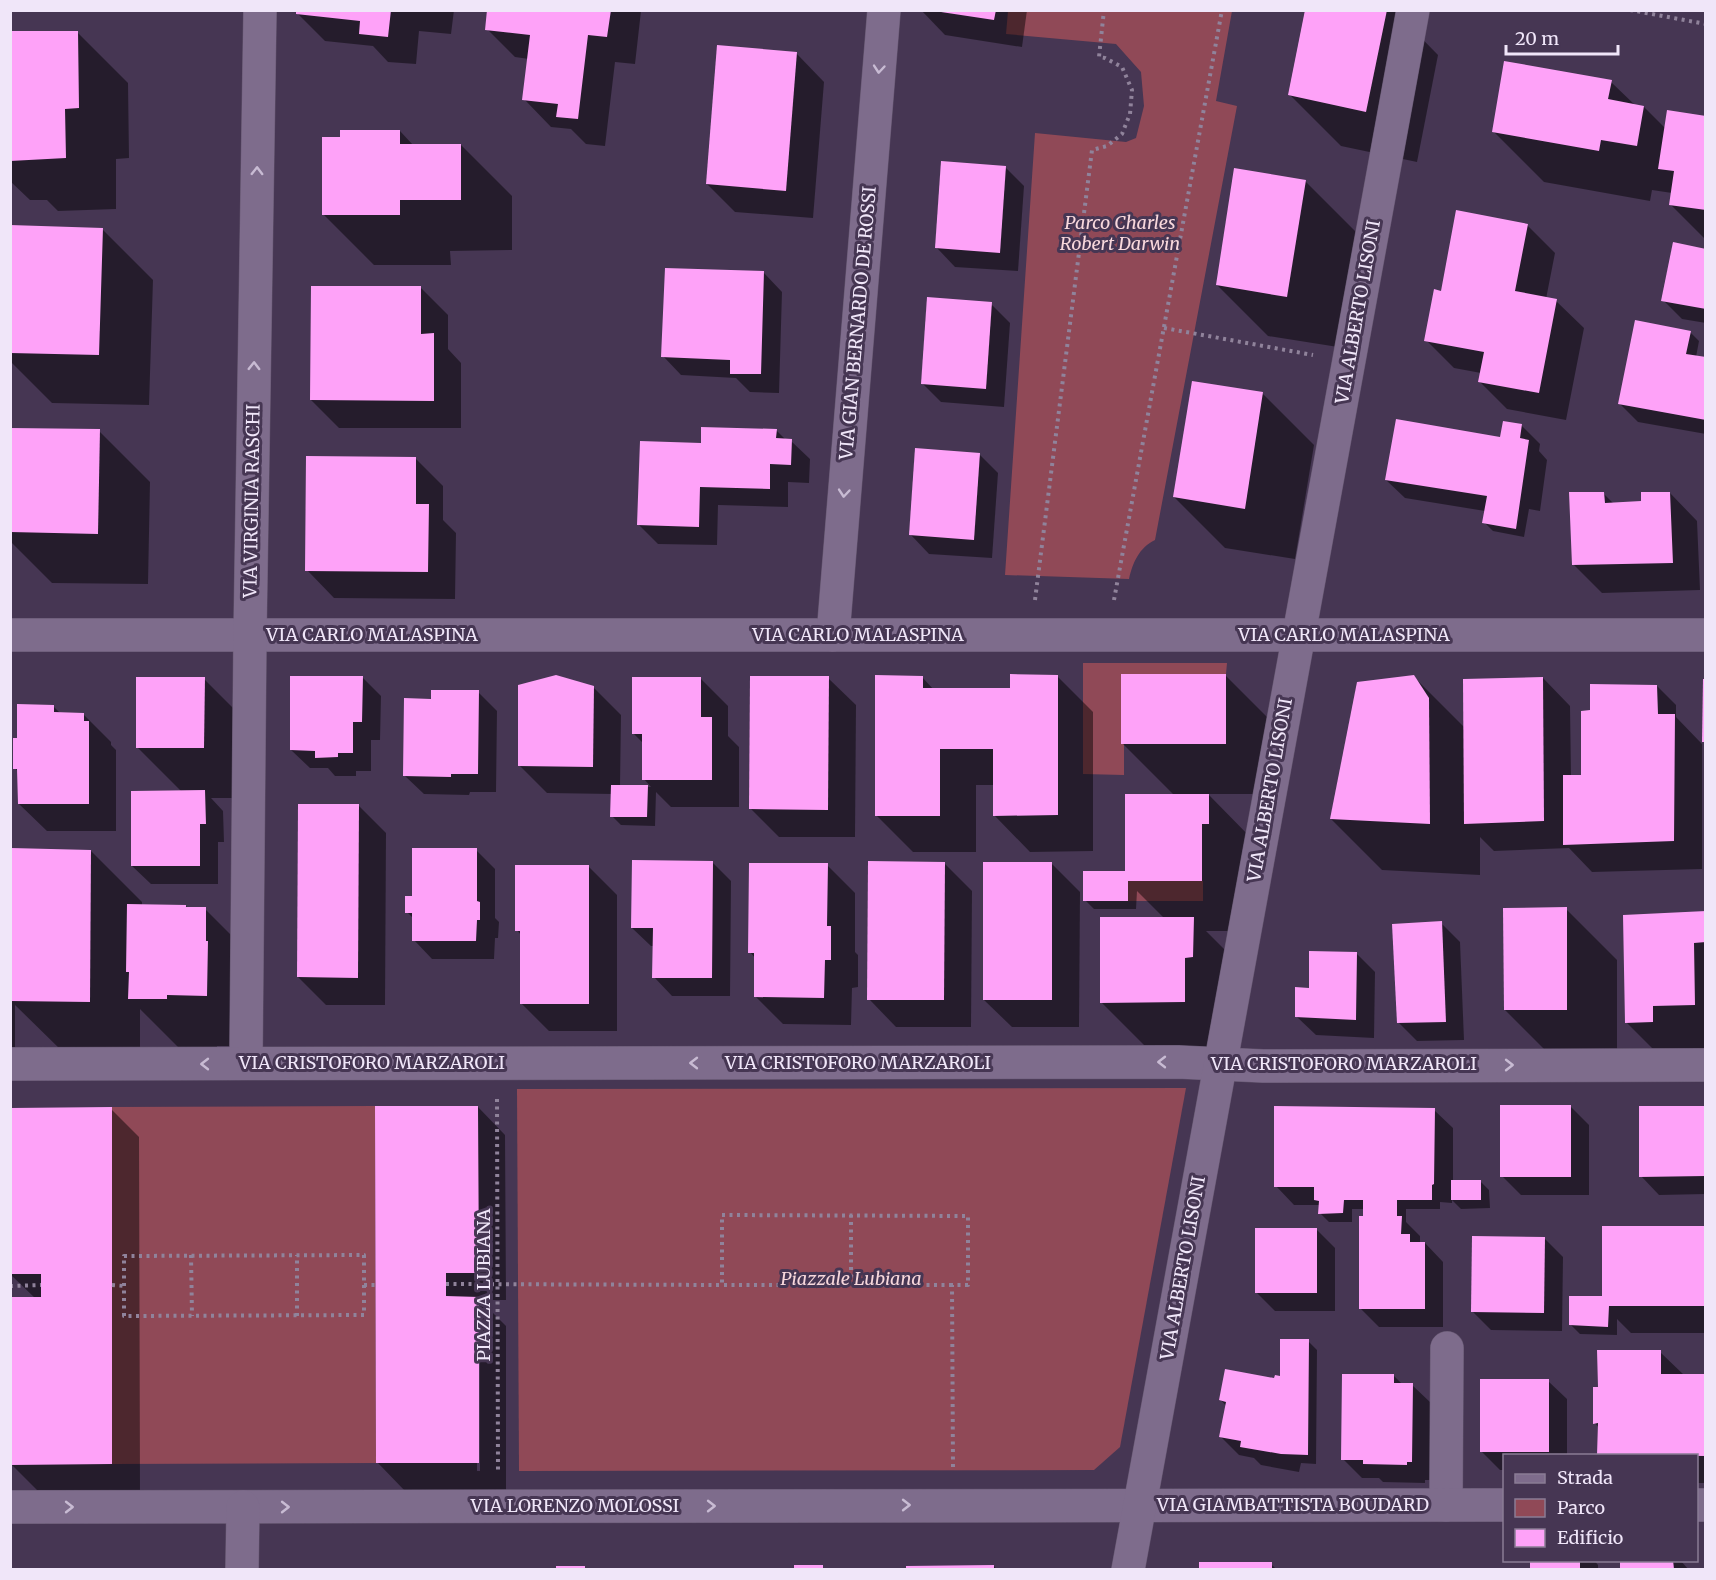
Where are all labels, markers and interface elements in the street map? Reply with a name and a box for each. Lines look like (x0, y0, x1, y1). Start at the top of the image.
scale bar (1506, 18, 1618, 56)
text: 20 m (1515, 27, 1559, 50)
one-way arrow (873, 64, 886, 73)
one-way arrow (251, 167, 263, 176)
street label: VIA GIAN BERNARDO DE ROSSI (834, 185, 881, 462)
park label: Parco Charles Robert Darwin (1060, 211, 1180, 255)
street label: VIA ALBERTO LISONI (1330, 218, 1385, 407)
one-way arrow (248, 362, 260, 371)
street label: VIA VIRGINIA RASCHI (238, 404, 265, 599)
one-way arrow (838, 489, 851, 498)
street label: VIA CARLO MALASPINA (265, 623, 478, 646)
street label: VIA CARLO MALASPINA (751, 623, 964, 646)
street label: VIA CARLO MALASPINA (1237, 623, 1450, 646)
street label: VIA ALBERTO LISONI (1242, 696, 1297, 885)
street label: VIA CRISTOFORO MARZAROLI (238, 1051, 505, 1074)
street label: VIA CRISTOFORO MARZAROLI (724, 1051, 991, 1074)
street label: VIA CRISTOFORO MARZAROLI (1210, 1052, 1477, 1075)
one-way arrow (1157, 1056, 1166, 1068)
one-way arrow (689, 1057, 698, 1069)
one-way arrow (200, 1058, 209, 1070)
one-way arrow (1505, 1059, 1514, 1071)
street label: VIA ALBERTO LISONI (1155, 1174, 1210, 1363)
street label: PIAZZA LUBIANA (472, 1208, 495, 1362)
park label: Piazzale Lubiana (780, 1267, 922, 1290)
legend (1503, 1454, 1698, 1562)
text: Strada (1557, 1466, 1613, 1489)
street label: VIA GIAMBATTISTA BOUDARD (1156, 1493, 1429, 1516)
street label: VIA LORENZO MOLOSSI (470, 1494, 679, 1517)
text: Parco (1557, 1496, 1605, 1519)
one-way arrow (901, 1499, 910, 1511)
one-way arrow (706, 1500, 715, 1512)
one-way arrow (64, 1501, 73, 1513)
one-way arrow (280, 1501, 289, 1513)
text: Edificio (1557, 1526, 1623, 1549)

